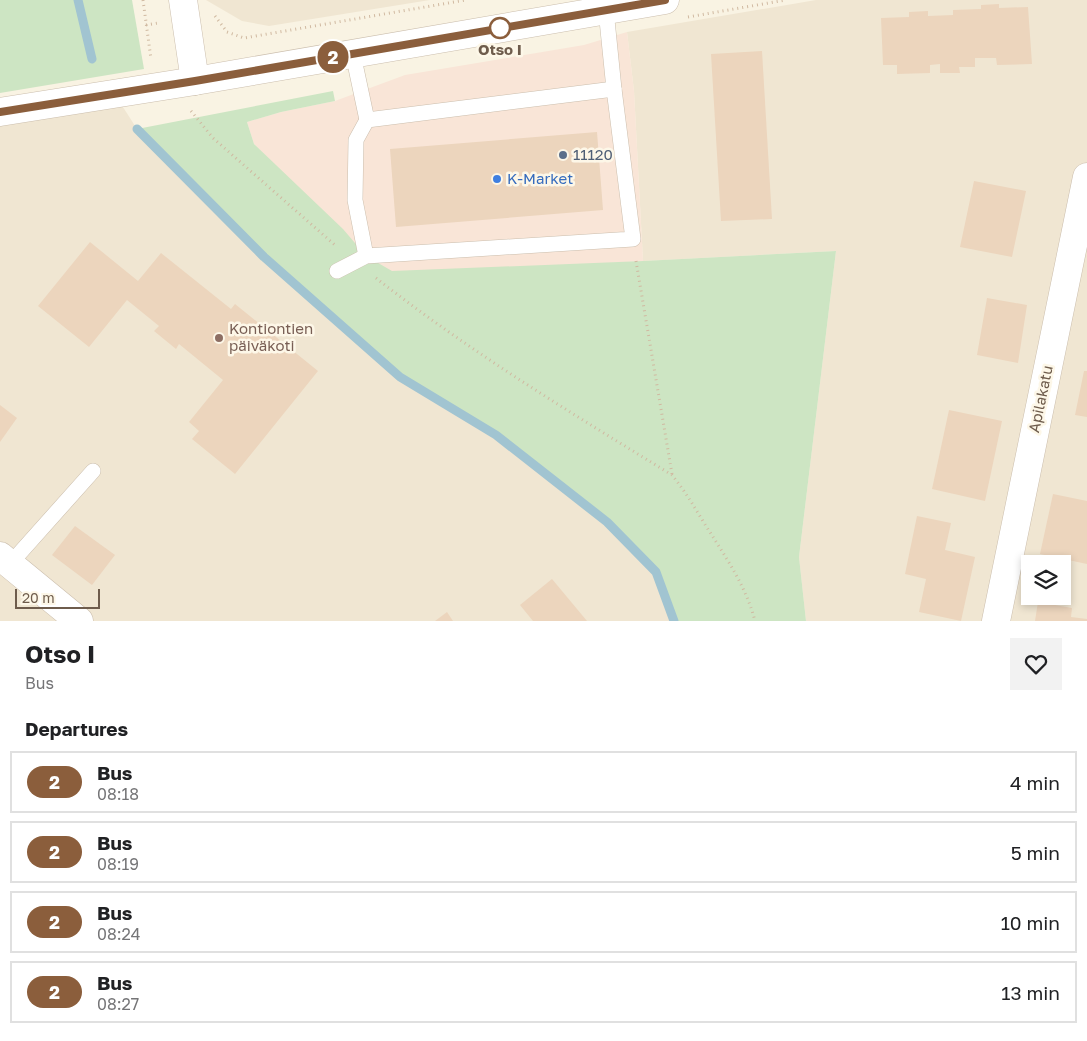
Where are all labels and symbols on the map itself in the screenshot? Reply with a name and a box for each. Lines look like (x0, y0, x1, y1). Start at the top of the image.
marker: Otso I (489, 17, 511, 39)
place label: Otso I (478, 40, 522, 58)
line badge: 2 (317, 41, 349, 73)
place label: 11120 (573, 145, 613, 163)
marker: 11120 (557, 149, 569, 161)
place label: K-Market (507, 169, 573, 187)
marker: K-Market (491, 173, 503, 185)
place label: Kontiontien päiväkoti (229, 319, 313, 354)
marker: Kontiontien päiväkoti (213, 332, 225, 344)
street label: Apilakatu (1024, 364, 1056, 434)
scale bar (15, 586, 100, 609)

